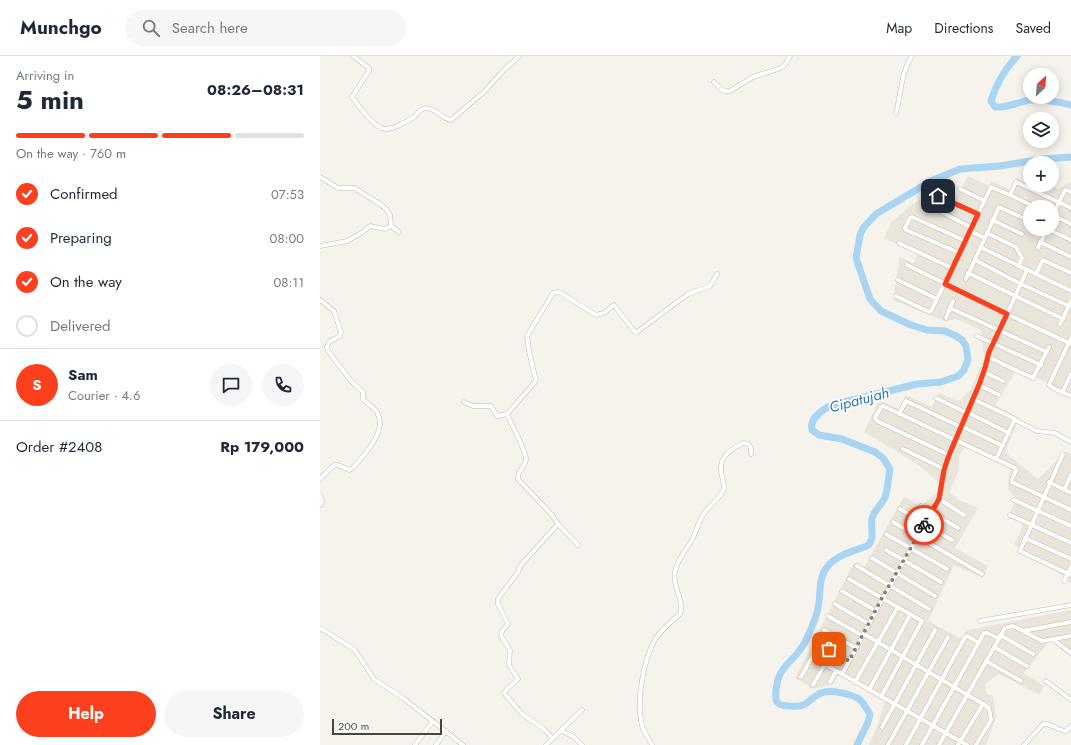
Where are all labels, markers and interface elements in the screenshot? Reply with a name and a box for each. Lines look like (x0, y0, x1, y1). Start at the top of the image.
search box (126, 10, 406, 46)
text: Munchgo (20, 14, 102, 41)
icon: search (140, 17, 162, 39)
text: Search here (172, 17, 248, 39)
text: Map (886, 18, 912, 38)
text: Directions (934, 18, 994, 38)
text: Saved (1016, 18, 1051, 38)
text: Arriving in (16, 66, 74, 85)
north arrow (1023, 68, 1059, 104)
map controls (1023, 68, 1059, 236)
text: 08:26–08:31 (207, 79, 304, 101)
text: 5 min (16, 81, 84, 119)
button: layers (1023, 112, 1059, 148)
text: On the way · 760 m (16, 144, 126, 163)
button: + (1023, 156, 1059, 192)
pin (921, 179, 955, 213)
icon: check (16, 183, 38, 205)
text: Confirmed (50, 183, 118, 205)
text: 07:53 (271, 185, 304, 204)
icon: home (927, 185, 949, 207)
button: − (1023, 200, 1059, 236)
icon: check (16, 227, 38, 249)
text: Preparing (50, 227, 112, 249)
text: 08:00 (270, 229, 304, 248)
icon: check (16, 271, 38, 293)
text: On the way (50, 271, 122, 293)
text: 08:11 (274, 273, 304, 292)
text: Delivered (50, 315, 111, 337)
text: Sam (68, 364, 98, 386)
button: chat (210, 364, 252, 406)
button: phone (262, 364, 304, 406)
text: S (32, 374, 42, 396)
water label: Cipatujah (827, 381, 891, 419)
text: Courier · 4.6 (68, 386, 141, 405)
text: Order #2408 (16, 436, 102, 458)
text: Rp 179,000 (220, 436, 304, 458)
courier (904, 505, 944, 545)
icon: bike (913, 514, 935, 536)
pin (812, 632, 846, 666)
icon: bag (818, 638, 840, 660)
button: Help (16, 691, 156, 737)
button: Share (164, 691, 304, 737)
scale bar (332, 717, 442, 736)
text: 200 m (338, 718, 369, 734)

